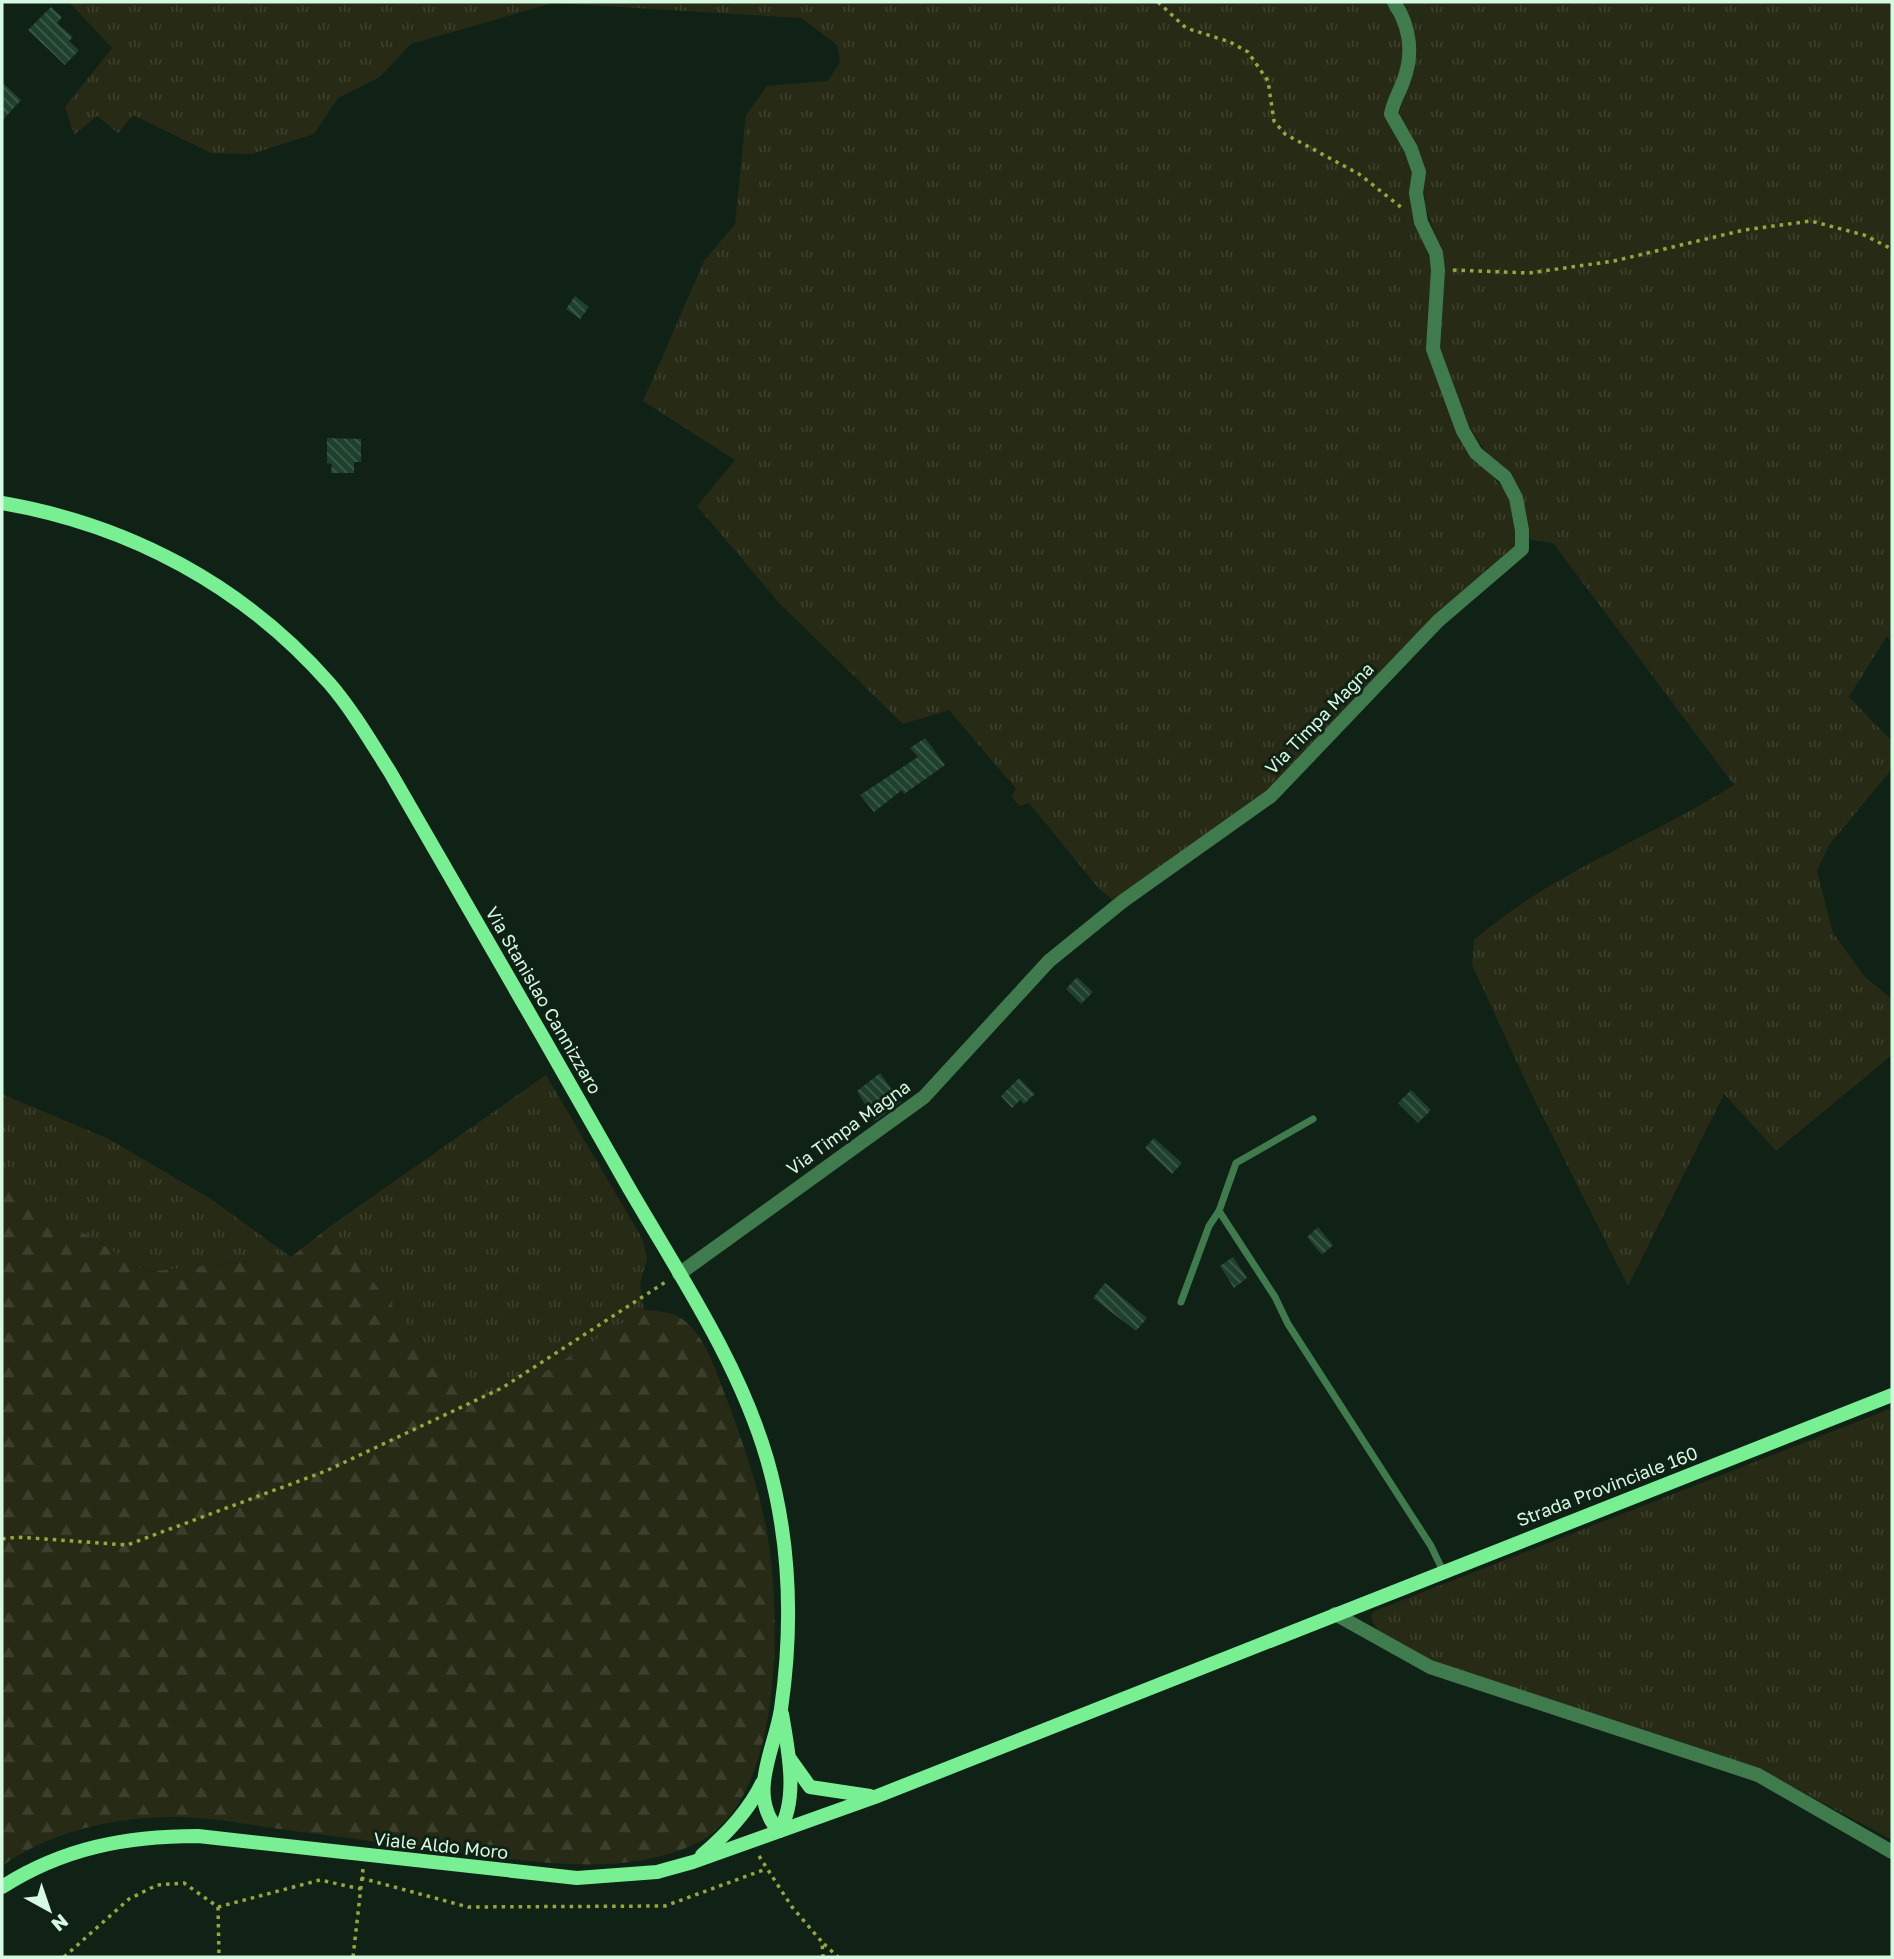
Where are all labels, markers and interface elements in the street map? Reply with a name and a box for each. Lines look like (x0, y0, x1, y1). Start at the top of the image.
street label: Via Timpa Magna (1260, 657, 1378, 779)
street label: Via Stanislao Cannizzaro (481, 902, 607, 1098)
street label: Via Timpa Magna (782, 1075, 914, 1179)
street label: Strada Provinciale 160 (1513, 1441, 1701, 1531)
street label: Viale Aldo Moro (373, 1827, 509, 1863)
north arrow (14, 1875, 84, 1945)
text: N (47, 1910, 73, 1937)

